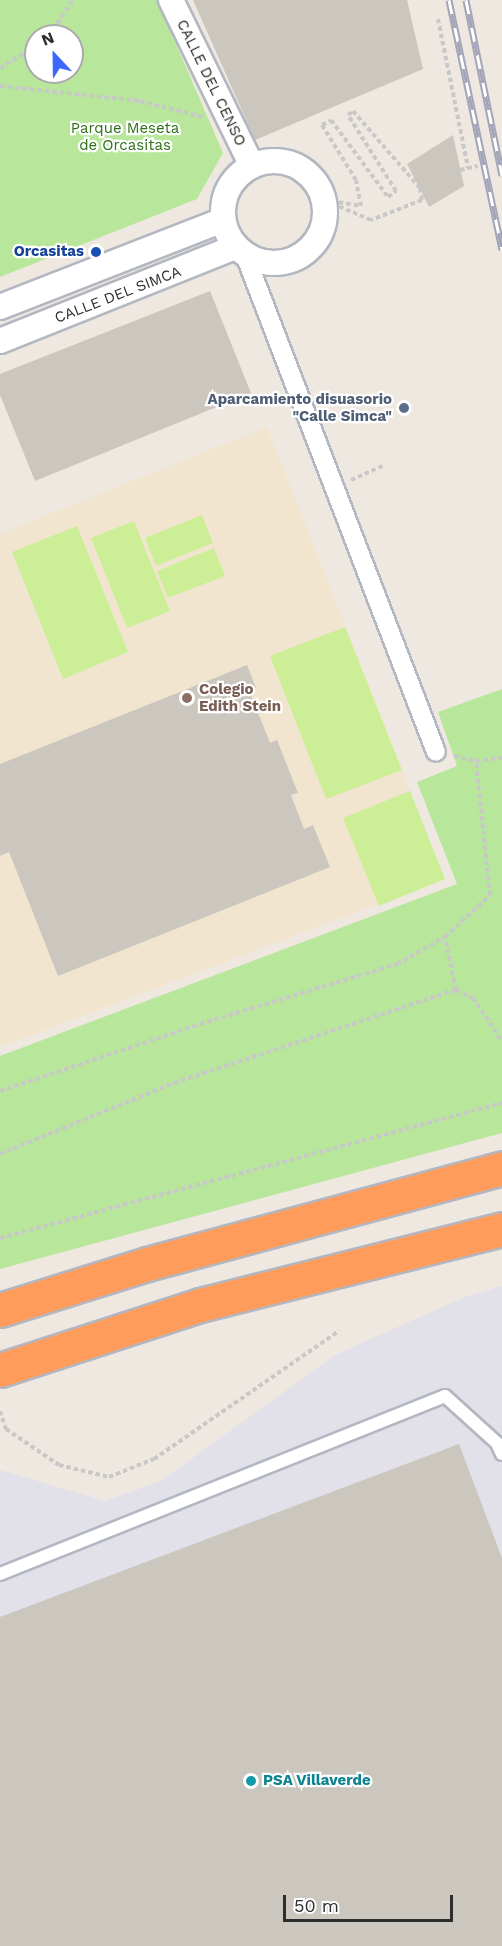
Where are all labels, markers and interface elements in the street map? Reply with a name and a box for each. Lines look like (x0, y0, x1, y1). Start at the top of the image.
street label: CALLE DEL CENSO (172, 17, 250, 149)
north arrow (24, 24, 84, 84)
text: N (39, 28, 57, 50)
park label: Parque Meseta de Orcasitas (71, 119, 179, 154)
place label: Orcasitas (14, 243, 84, 261)
marker: Orcasitas (89, 245, 103, 259)
street label: CALLE DEL SIMCA (52, 263, 184, 327)
place label: Aparcamiento disuasorio "Calle Simca" (208, 390, 392, 425)
marker: Aparcamiento disuasorio "Calle Simca" (397, 401, 411, 415)
place label: Colegio Edith Stein (199, 680, 281, 715)
marker: Colegio Edith Stein (180, 691, 194, 705)
place label: PSA Villaverde (263, 1772, 371, 1790)
marker: PSA Villaverde (244, 1774, 258, 1788)
scale bar (286, 1883, 456, 1921)
text: 50 m (294, 1895, 339, 1916)

